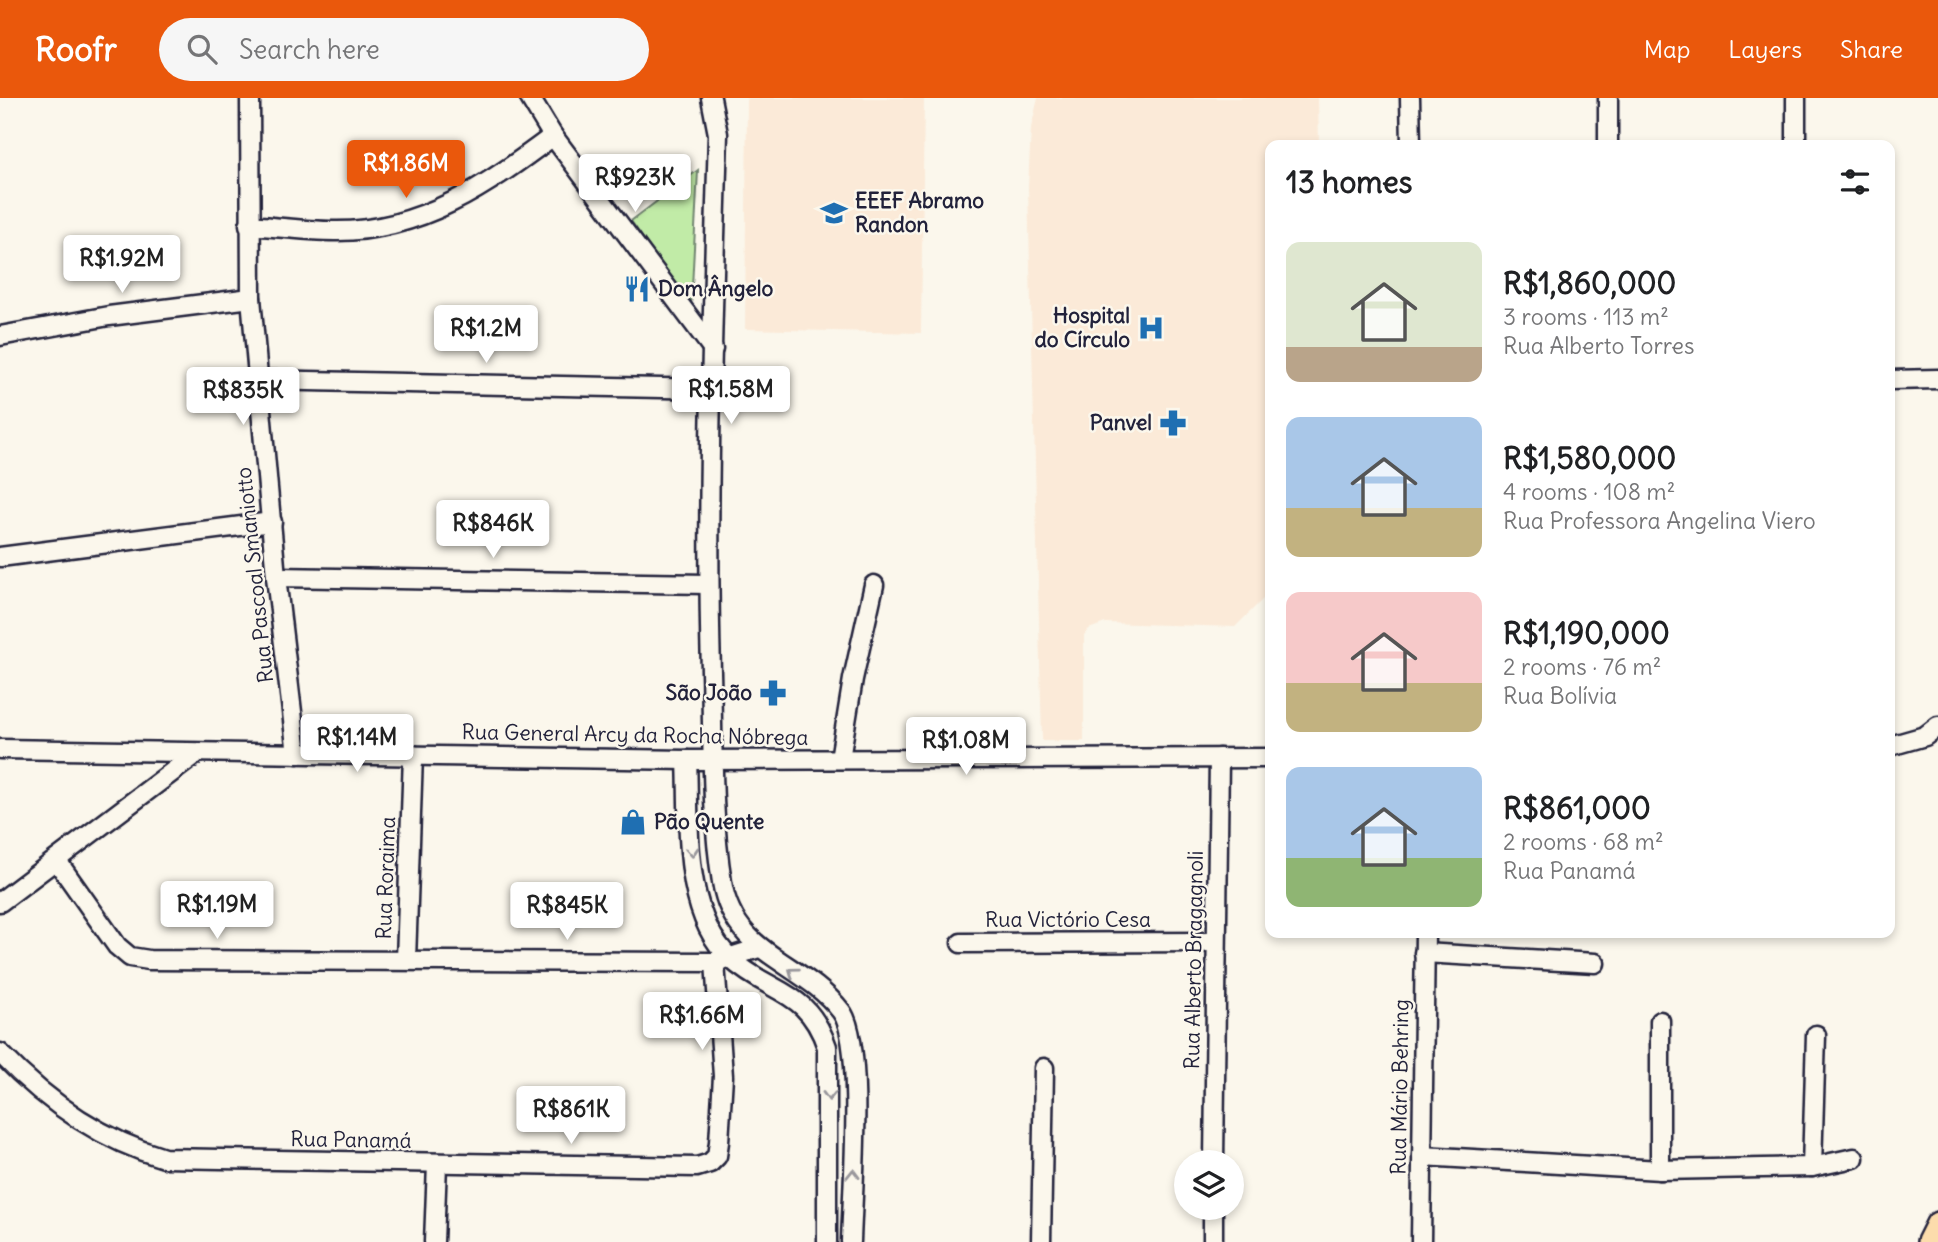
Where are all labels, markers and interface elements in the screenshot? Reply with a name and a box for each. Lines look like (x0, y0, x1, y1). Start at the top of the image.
search box (159, 18, 649, 81)
text: Roofr (35, 28, 117, 70)
icon: search (183, 30, 221, 68)
text: Search here (239, 33, 380, 66)
text: Map (1644, 34, 1690, 64)
text: Layers (1728, 34, 1802, 64)
text: Share (1840, 34, 1903, 64)
pin: R$1.86M (341, 140, 471, 200)
text: R$1.86M (363, 148, 449, 177)
pin: R$923K (578, 155, 692, 214)
text: R$923K (595, 162, 675, 191)
text: 13 homes (1286, 163, 1412, 201)
icon: filters (1836, 163, 1874, 201)
place label: EEEF Abramo Randon (855, 187, 984, 238)
school or university icon: EEEF Abramo Randon (819, 198, 849, 228)
pin: R$1.92M (57, 236, 187, 295)
text: R$1.92M (79, 243, 165, 272)
text: R$1,860,000 (1503, 264, 1676, 302)
icon: home (1342, 270, 1426, 354)
restaurant icon: Dom Ângelo (622, 274, 652, 304)
place label: Dom Ângelo (658, 274, 773, 302)
place label: Hospital do Círculo (1034, 302, 1130, 353)
text: 3 rooms · 113 m² (1503, 302, 1669, 331)
pin: R$1.2M (429, 306, 543, 365)
text: R$1.2M (450, 313, 522, 342)
hospital icon: Hospital do Círculo (1136, 313, 1166, 343)
text: Rua Alberto Torres (1503, 331, 1694, 360)
pin: R$1.58M (666, 366, 796, 426)
pin: R$835K (186, 368, 300, 427)
text: R$1.58M (688, 374, 774, 403)
text: R$835K (202, 375, 284, 404)
pharmacy icon: Panvel (1158, 408, 1188, 438)
place label: Panvel (1090, 409, 1152, 436)
text: R$1,580,000 (1503, 439, 1676, 477)
icon: home (1342, 445, 1426, 529)
street label: Rua Pascoal Smaniotto (230, 466, 279, 684)
text: 4 rooms · 108 m² (1503, 477, 1675, 506)
pin: R$846K (436, 500, 550, 560)
text: Rua Professora Angelina Viero (1503, 506, 1816, 535)
text: R$846K (452, 508, 534, 537)
text: R$1,190,000 (1503, 614, 1670, 652)
icon: home (1342, 620, 1426, 704)
text: 2 rooms · 76 m² (1503, 652, 1661, 681)
pharmacy icon: São João (758, 678, 788, 708)
place label: São João (666, 679, 752, 706)
text: Rua Bolívia (1503, 681, 1617, 710)
pin: R$1.14M (292, 714, 422, 774)
street label: Rua General Arcy da Rocha Nóbrega (461, 718, 809, 751)
pin: R$1.08M (901, 718, 1031, 777)
text: R$1.14M (316, 722, 398, 751)
text: R$1.08M (922, 725, 1010, 754)
text: R$861,000 (1503, 789, 1651, 827)
icon: home (1342, 795, 1426, 879)
shop icon: Pão Quente (618, 807, 648, 837)
place label: Pão Quente (654, 808, 764, 835)
street label: Rua Roraima (370, 816, 401, 940)
text: 2 rooms · 68 m² (1503, 827, 1664, 856)
one-way arrow (684, 847, 699, 858)
street label: Rua Alberto Bragagnoli (1178, 850, 1209, 1070)
text: Rua Panamá (1503, 856, 1636, 885)
pin: R$1.19M (152, 882, 282, 941)
pin: R$845K (510, 882, 624, 942)
text: R$1.19M (177, 889, 257, 918)
text: R$845K (526, 890, 608, 919)
street label: Rua Victório Cesa (985, 906, 1151, 933)
one-way arrow (788, 968, 801, 980)
pin: R$1.66M (637, 992, 767, 1052)
street label: Rua Mário Behring (1384, 999, 1415, 1175)
text: R$1.66M (659, 1000, 745, 1029)
pin: R$861K (514, 1086, 628, 1146)
one-way arrow (821, 1091, 837, 1102)
text: R$861K (532, 1094, 610, 1123)
street label: Rua Panamá (290, 1125, 412, 1154)
map controls (1174, 1150, 1244, 1220)
button: layers (1174, 1150, 1244, 1220)
one-way arrow (845, 1168, 860, 1179)

